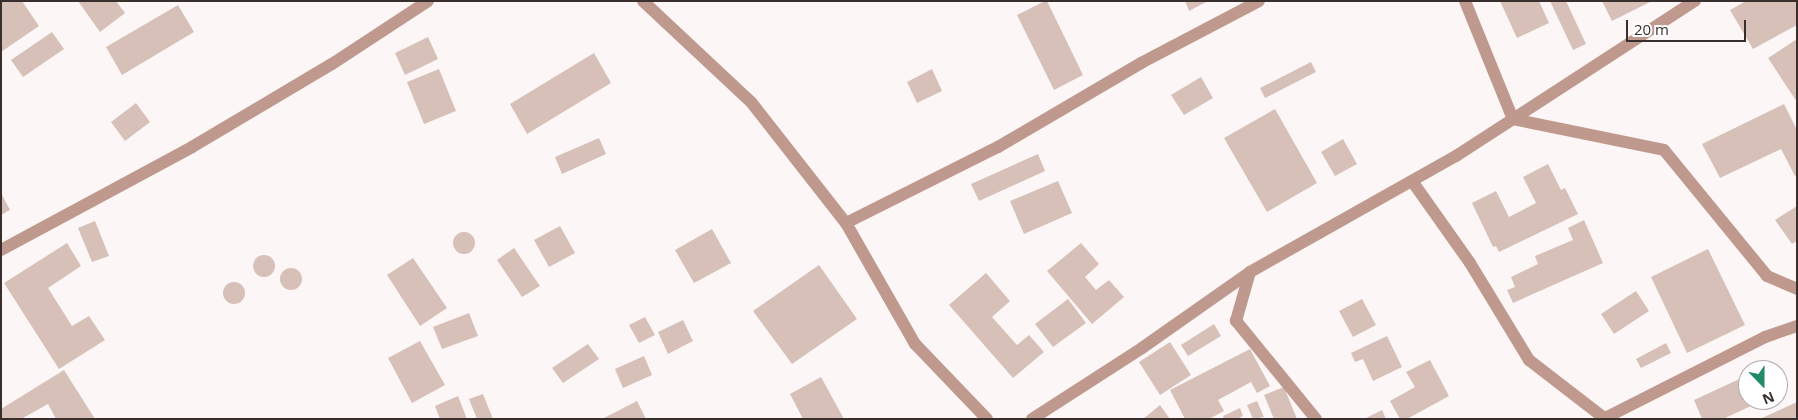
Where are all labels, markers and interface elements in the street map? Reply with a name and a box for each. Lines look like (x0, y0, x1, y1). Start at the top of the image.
scale bar (1628, 10, 1748, 42)
text: 20 m (1634, 19, 1669, 39)
north arrow (1738, 360, 1788, 410)
text: N (1760, 387, 1777, 409)

